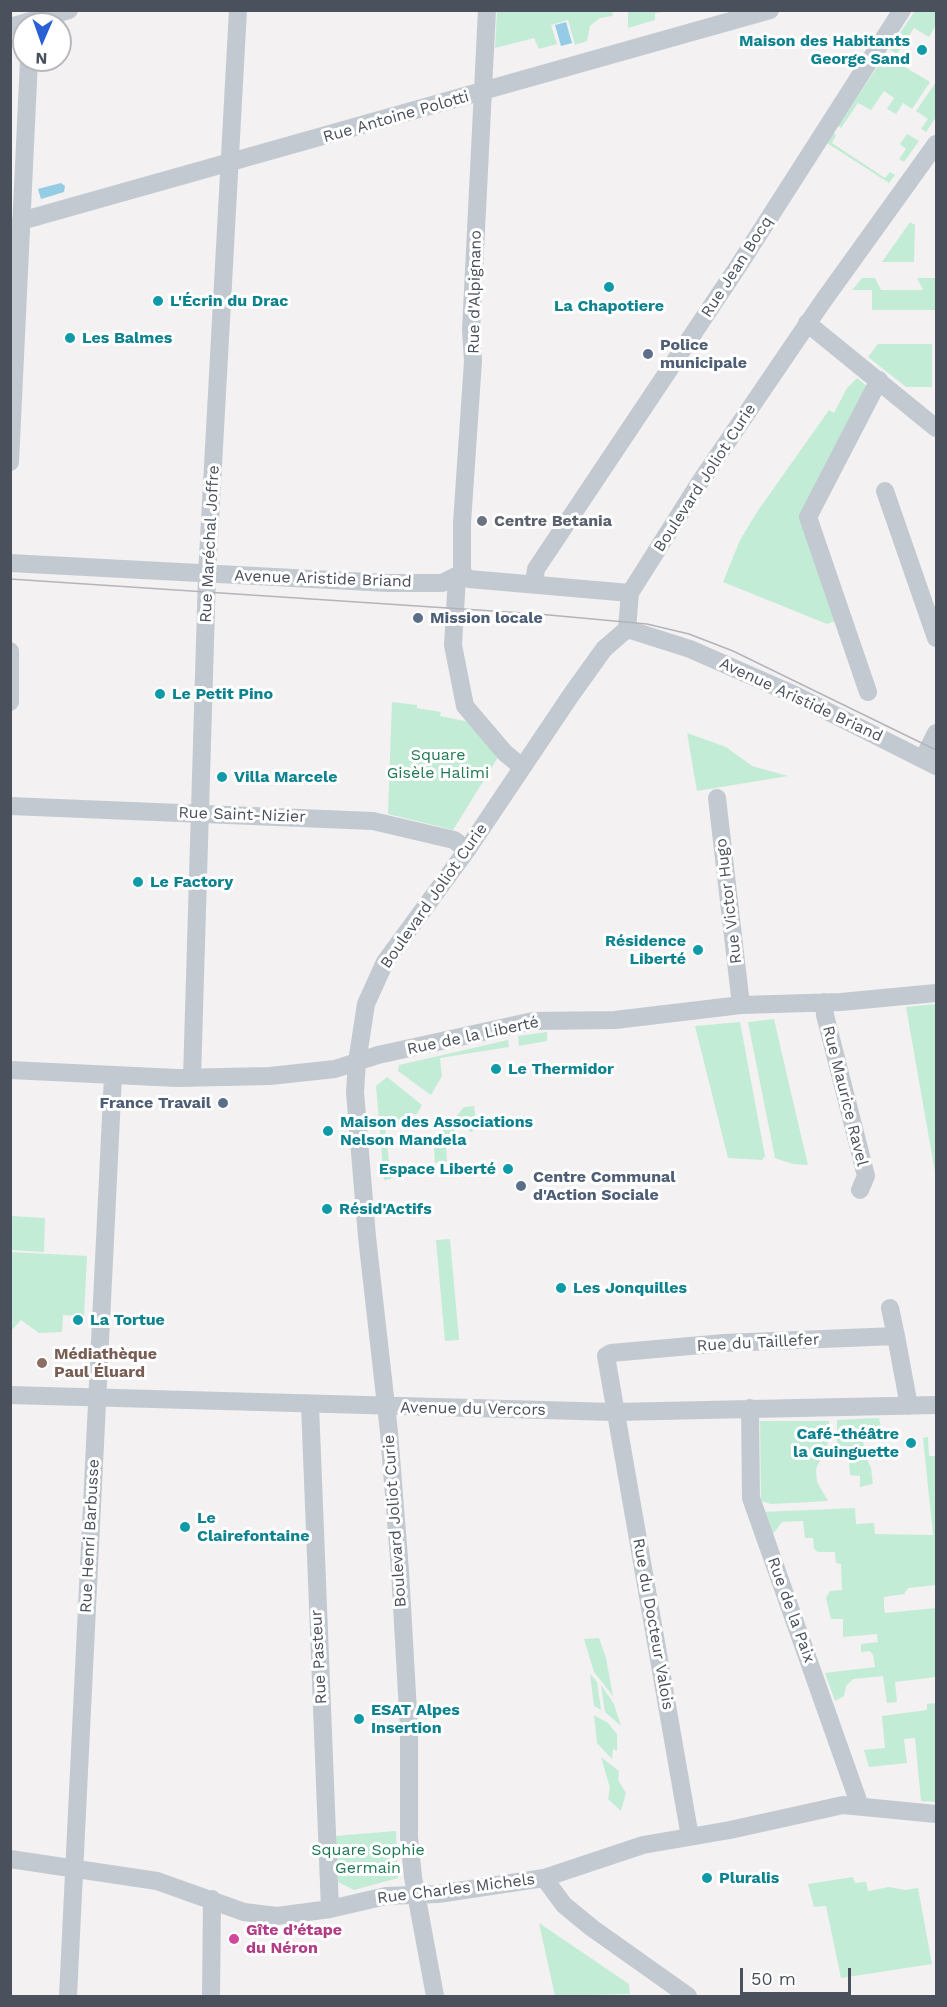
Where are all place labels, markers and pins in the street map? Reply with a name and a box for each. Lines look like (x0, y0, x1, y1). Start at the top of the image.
place label: Maison des Habitants George Sand (739, 31, 910, 69)
marker: Maison des Habitants George Sand (915, 43, 929, 57)
marker: La Chapotiere (602, 280, 616, 294)
place label: L'Écrin du Drac (170, 291, 288, 311)
marker: L'Écrin du Drac (151, 294, 165, 308)
place label: La Chapotiere (554, 296, 664, 316)
place label: Les Balmes (82, 328, 172, 348)
marker: Les Balmes (63, 331, 77, 345)
place label: Police municipale (660, 335, 747, 373)
marker: Police municipale (641, 347, 655, 361)
place label: Centre Betania (494, 511, 612, 531)
marker: Centre Betania (475, 514, 489, 528)
place label: Mission locale (430, 608, 543, 628)
marker: Mission locale (411, 611, 425, 625)
place label: Le Petit Pino (172, 684, 273, 704)
marker: Le Petit Pino (153, 687, 167, 701)
place label: Villa Marcele (234, 767, 337, 787)
marker: Villa Marcele (215, 770, 229, 784)
place label: Le Factory (150, 872, 233, 892)
marker: Le Factory (131, 875, 145, 889)
place label: Résidence Liberté (605, 931, 686, 969)
marker: Résidence Liberté (691, 943, 705, 957)
place label: Le Thermidor (508, 1059, 614, 1079)
marker: Le Thermidor (489, 1062, 503, 1076)
place label: France Travail (99, 1093, 211, 1113)
marker: France Travail (216, 1096, 230, 1110)
place label: Maison des Associations Nelson Mandela (340, 1112, 533, 1150)
marker: Maison des Associations Nelson Mandela (321, 1124, 335, 1138)
place label: Espace Liberté (379, 1159, 496, 1179)
marker: Espace Liberté (501, 1162, 515, 1176)
place label: Centre Communal d'Action Sociale (533, 1167, 676, 1205)
marker: Centre Communal d'Action Sociale (514, 1179, 528, 1193)
place label: Résid'Actifs (339, 1199, 432, 1219)
marker: Résid'Actifs (320, 1202, 334, 1216)
place label: Les Jonquilles (573, 1278, 687, 1298)
marker: Les Jonquilles (554, 1281, 568, 1295)
place label: La Tortue (90, 1310, 165, 1330)
marker: La Tortue (71, 1313, 85, 1327)
place label: Médiathèque Paul Éluard (54, 1344, 157, 1382)
marker: Médiathèque Paul Éluard (35, 1356, 49, 1370)
place label: Café-théâtre la Guinguette (793, 1424, 899, 1462)
marker: Café-théâtre la Guinguette (904, 1436, 918, 1450)
place label: Le Clairefontaine (197, 1508, 309, 1546)
marker: Le Clairefontaine (178, 1520, 192, 1534)
place label: ESAT Alpes Insertion (371, 1700, 460, 1738)
marker: ESAT Alpes Insertion (352, 1712, 366, 1726)
place label: Pluralis (719, 1868, 779, 1888)
marker: Pluralis (700, 1871, 714, 1885)
place label: Gîte d’étape du Néron (246, 1920, 342, 1958)
marker: Gîte d’étape du Néron (227, 1932, 241, 1946)

